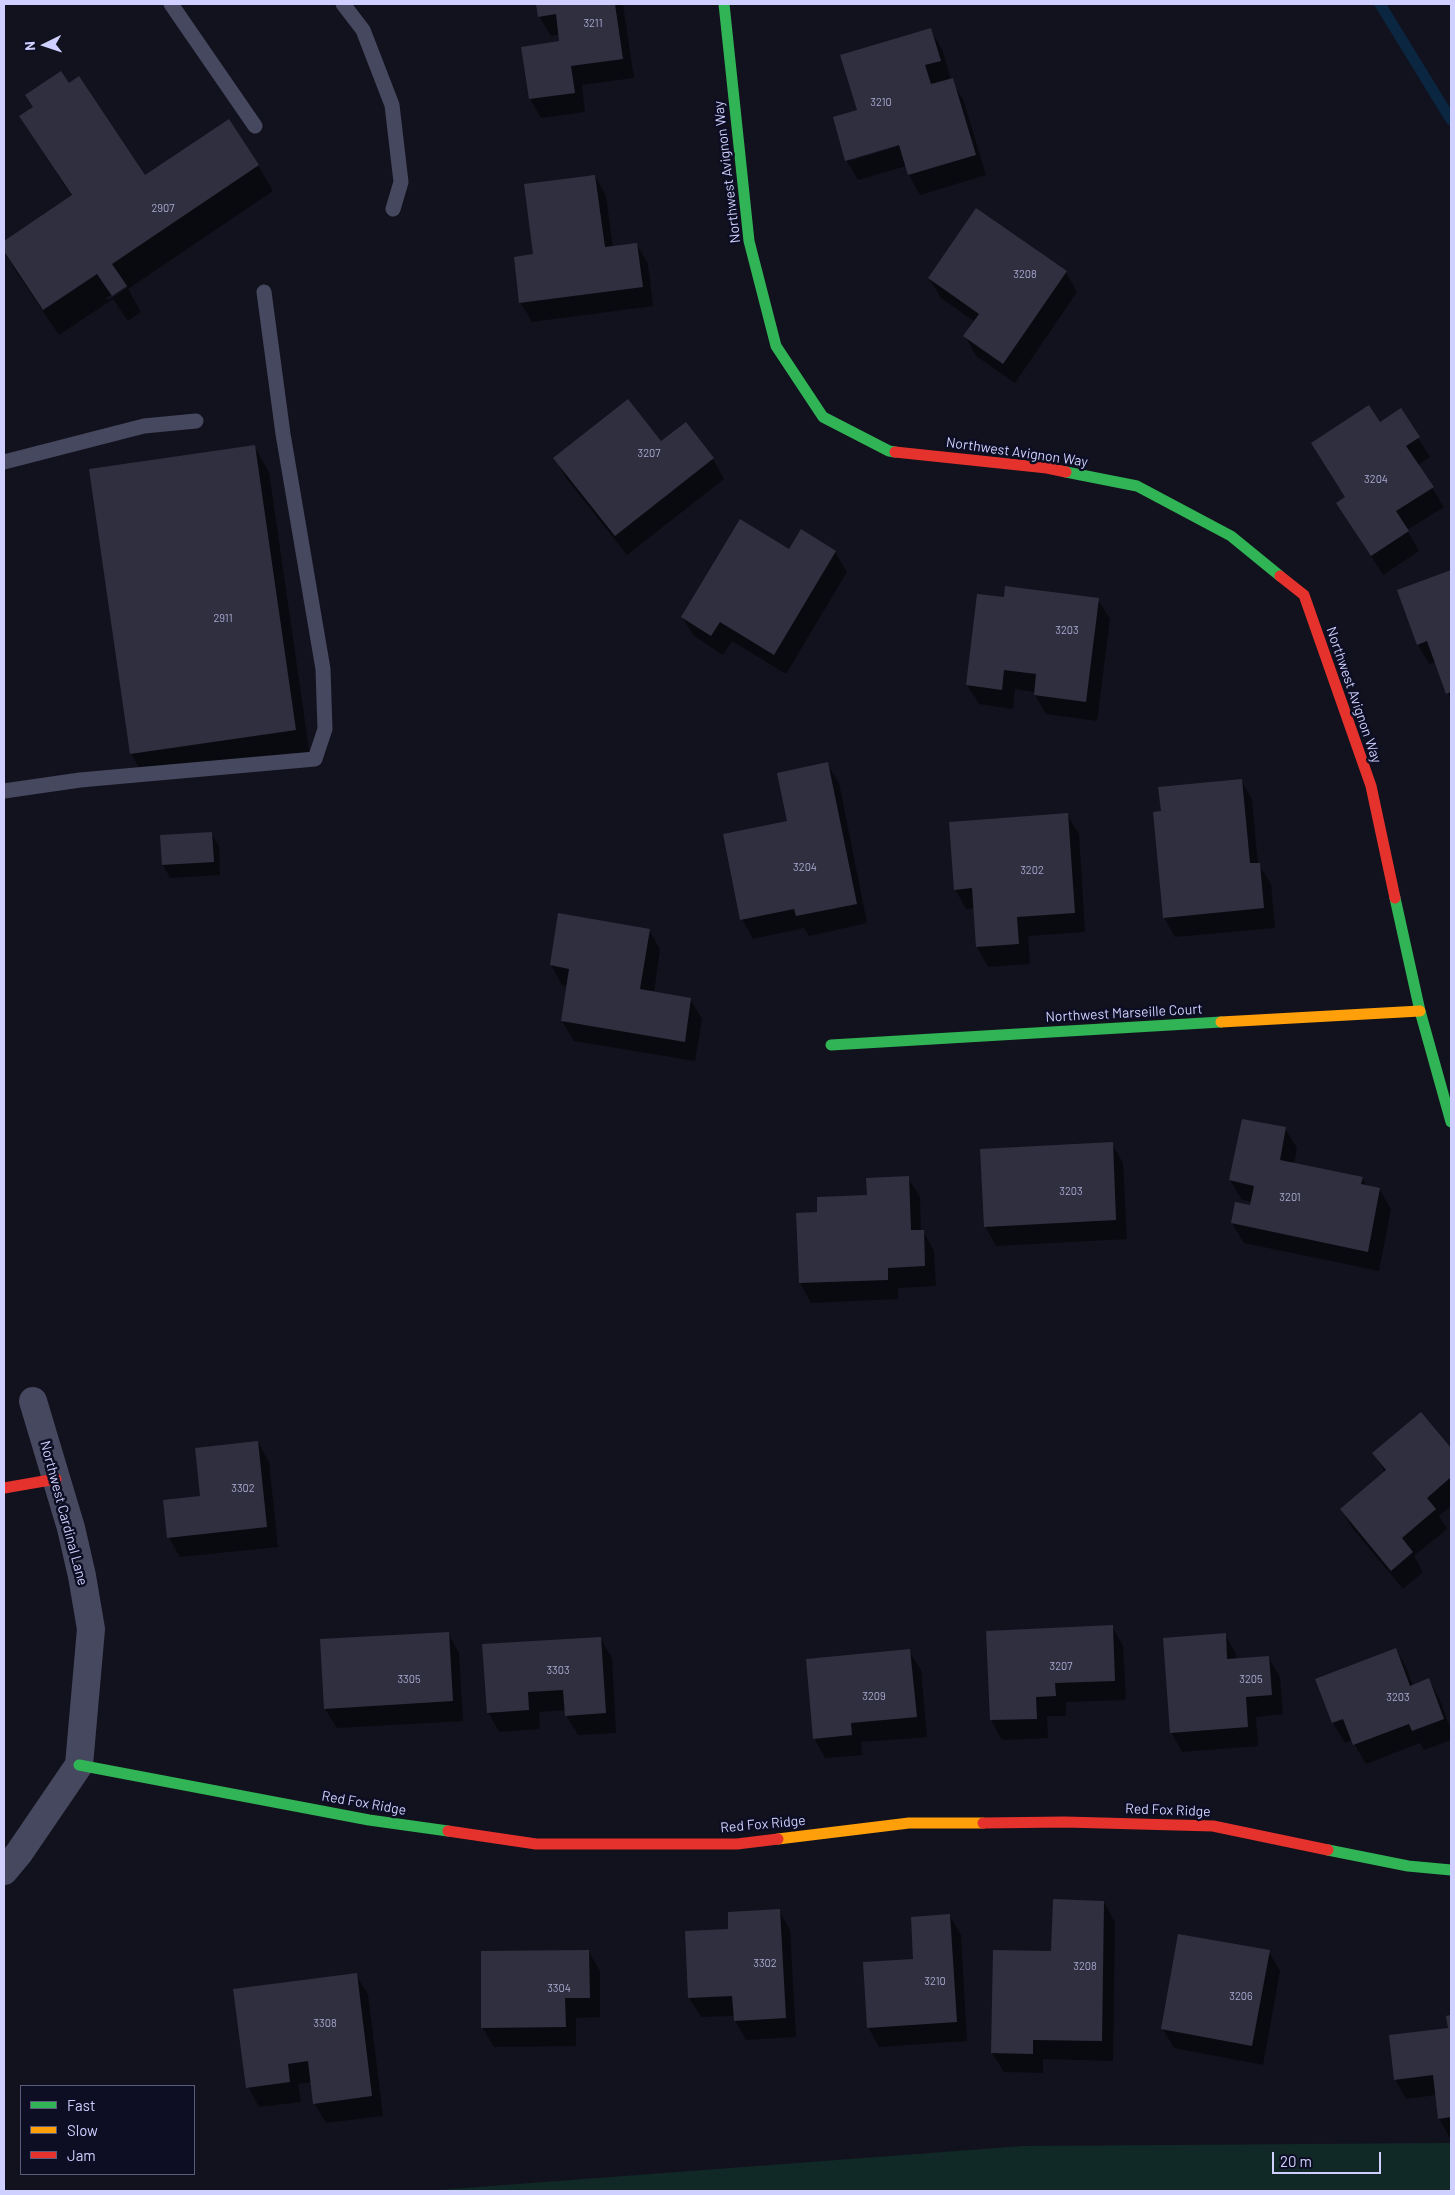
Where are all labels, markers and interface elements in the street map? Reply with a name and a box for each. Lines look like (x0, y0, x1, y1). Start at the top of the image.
house number: 3211 (583, 16, 603, 30)
north arrow (20, 20, 70, 70)
text: N (21, 41, 38, 51)
house number: 3210 (870, 95, 892, 109)
street label: Northwest Avignon Way (710, 100, 744, 244)
house number: 2907 (151, 201, 175, 215)
house number: 3208 (1013, 267, 1037, 281)
street label: Northwest Avignon Way (945, 434, 1089, 470)
house number: 3207 (638, 446, 660, 460)
house number: 3204 (1364, 472, 1388, 486)
house number: 2911 (213, 611, 233, 625)
house number: 3203 (1055, 623, 1079, 637)
street label: Northwest Avignon Way (1323, 625, 1385, 765)
house number: 3204 (793, 860, 817, 874)
house number: 3202 (1020, 863, 1044, 877)
street label: Northwest Marseille Court (1045, 1000, 1203, 1026)
house number: 3203 (1059, 1184, 1083, 1198)
house number: 3201 (1279, 1190, 1301, 1204)
street label: Northwest Cardinal Lane (37, 1439, 91, 1587)
house number: 3302 (231, 1481, 255, 1495)
house number: 3207 (1050, 1659, 1072, 1673)
house number: 3303 (546, 1663, 570, 1677)
house number: 3305 (397, 1672, 421, 1686)
house number: 3205 (1239, 1672, 1263, 1686)
house number: 3209 (862, 1689, 886, 1703)
house number: 3203 (1386, 1690, 1410, 1704)
street label: Red Fox Ridge (320, 1787, 408, 1819)
street label: Red Fox Ridge (1125, 1800, 1211, 1820)
street label: Red Fox Ridge (720, 1812, 806, 1836)
house number: 3302 (753, 1956, 777, 1970)
house number: 3208 (1073, 1959, 1097, 1973)
house number: 3210 (924, 1974, 946, 1988)
house number: 3304 (547, 1981, 571, 1995)
house number: 3206 (1229, 1989, 1253, 2003)
house number: 3308 (313, 2016, 337, 2030)
legend (20, 2085, 195, 2175)
text: Fast (67, 2096, 95, 2114)
text: Slow (67, 2121, 98, 2139)
scale bar (1275, 2142, 1384, 2174)
text: Jam (67, 2146, 96, 2164)
text: 20 m (1280, 2152, 1312, 2170)

